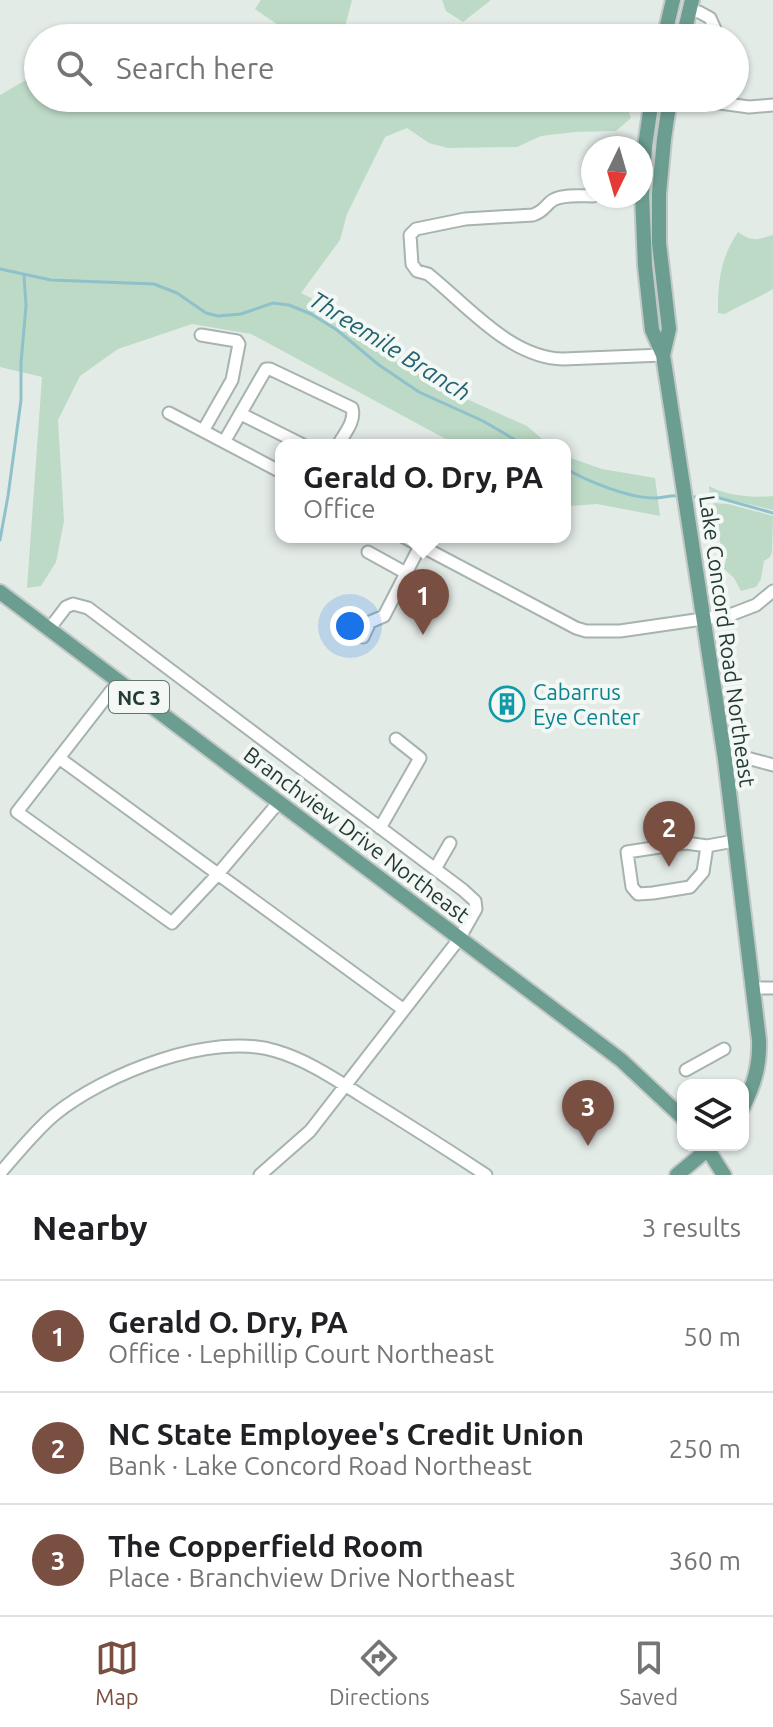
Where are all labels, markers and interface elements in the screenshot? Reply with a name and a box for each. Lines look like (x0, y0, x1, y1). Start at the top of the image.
search box (24, 24, 749, 112)
icon: search (52, 46, 96, 90)
text: Search here (116, 51, 275, 85)
north arrow (581, 136, 653, 208)
water label: Threemile Branch (305, 286, 475, 406)
popup (275, 439, 571, 543)
text: Gerald O. Dry, PA (303, 460, 543, 494)
text: Office (303, 494, 376, 523)
street label: Lake Concord Road Northeast (695, 494, 761, 789)
pin: 1 (397, 569, 449, 635)
your location (330, 606, 370, 646)
place label: Cabarrus Eye Center (533, 679, 641, 729)
road number: NC 3 (109, 681, 169, 713)
building icon: Cabarrus Eye Center (488, 685, 526, 723)
street label: Branchview Drive Northeast (239, 741, 475, 927)
pin: 2 (643, 801, 695, 867)
map controls (677, 1079, 749, 1151)
button: layers (677, 1079, 749, 1151)
pin: 3 (562, 1080, 614, 1146)
text: Nearby (32, 1208, 147, 1246)
text: 3 results (642, 1213, 741, 1242)
text: Gerald O. Dry, PA (108, 1305, 348, 1339)
text: 1 (51, 1322, 65, 1351)
text: 50 m (683, 1322, 741, 1351)
text: Office · Lephillip Court Northeast (108, 1339, 494, 1368)
text: NC State Employee's Credit Union (108, 1417, 584, 1451)
text: 2 (51, 1434, 65, 1463)
text: 250 m (669, 1434, 741, 1463)
text: Bank · Lake Concord Road Northeast (108, 1451, 532, 1480)
text: The Copperfield Room (108, 1529, 424, 1563)
text: 3 (51, 1546, 65, 1575)
text: 360 m (669, 1546, 741, 1575)
text: Place · Branchview Drive Northeast (108, 1563, 515, 1592)
tab: Map (95, 1636, 139, 1709)
tab: Directions (329, 1636, 430, 1709)
tab: Saved (619, 1636, 678, 1709)

